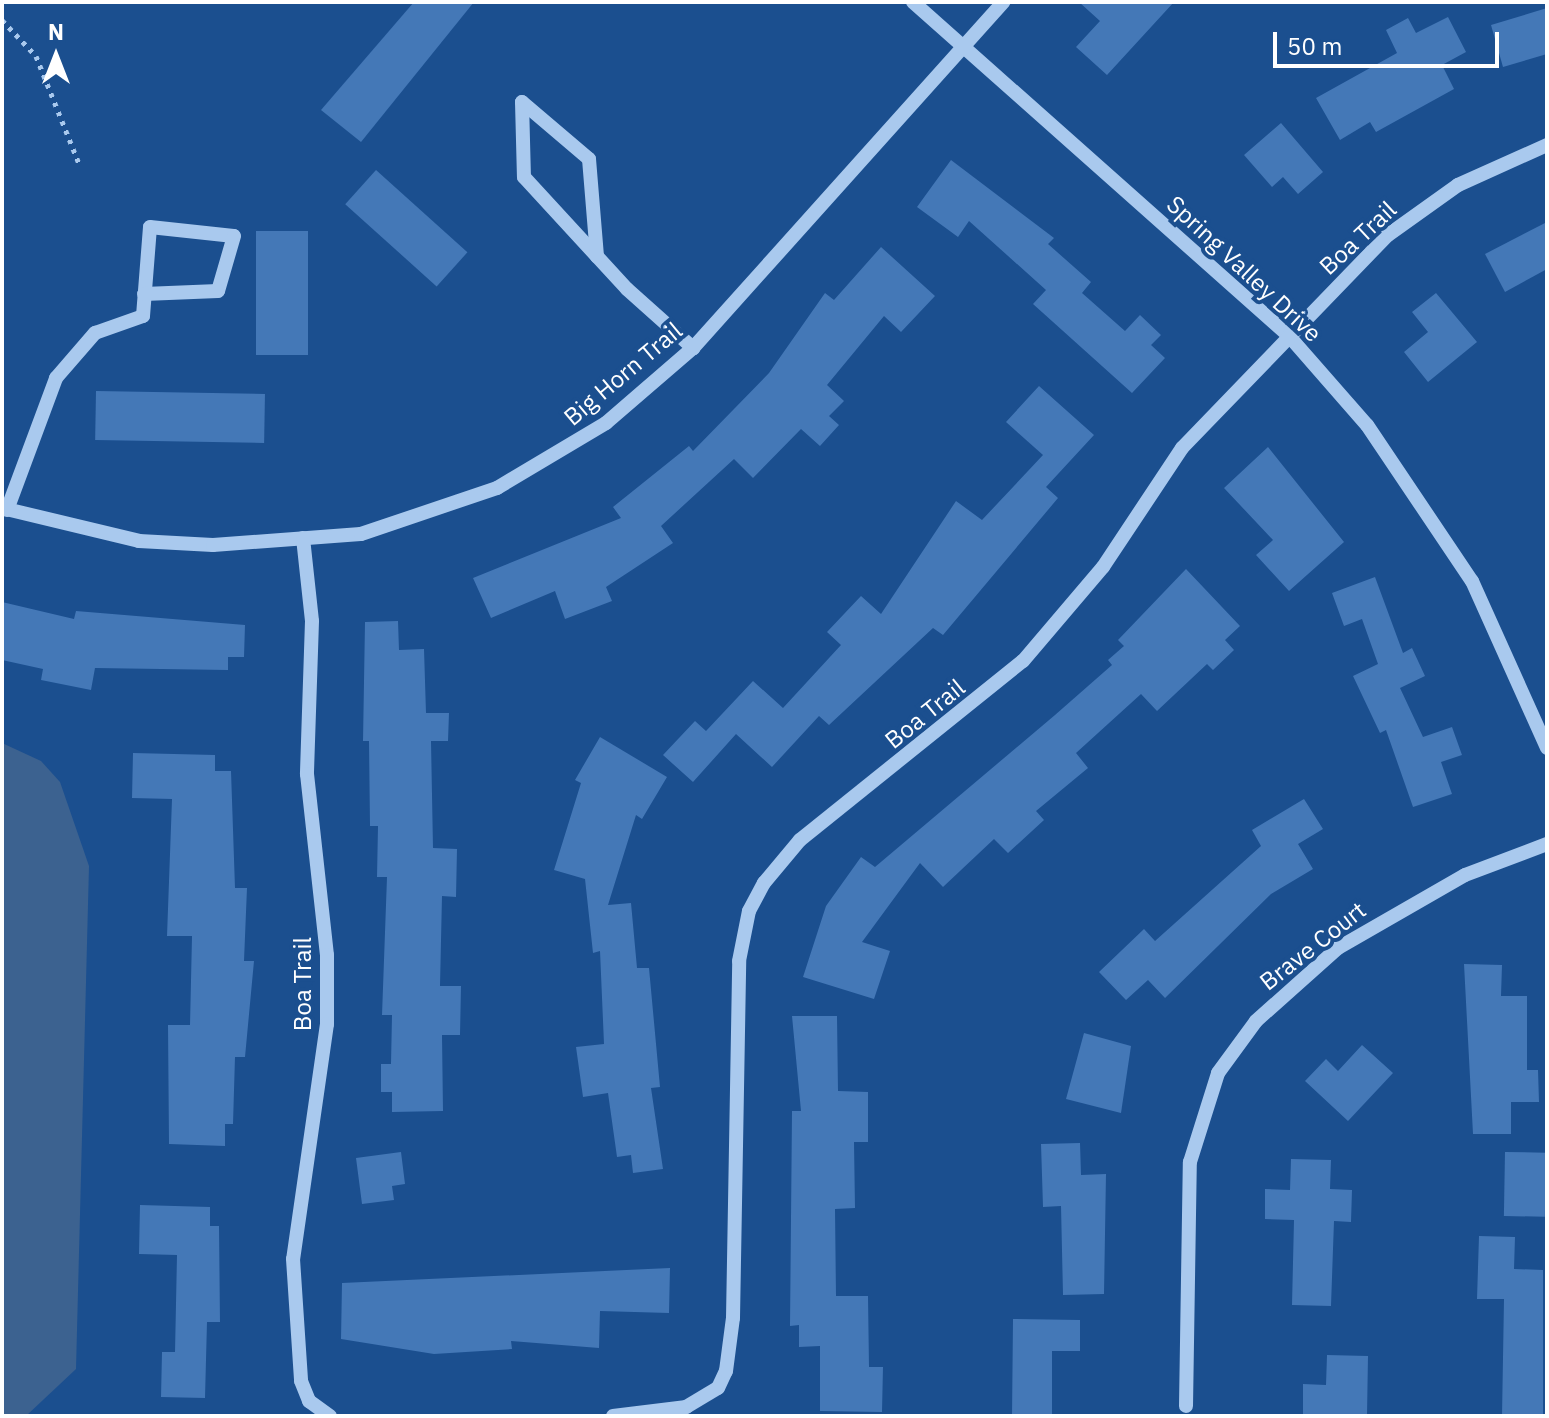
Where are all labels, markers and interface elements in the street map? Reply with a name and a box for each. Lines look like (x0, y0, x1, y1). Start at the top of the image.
north arrow (16, 16, 96, 96)
scale bar (1277, 16, 1503, 66)
text: N (48, 17, 64, 46)
text: 50 m (1287, 30, 1342, 62)
street label: Spring Valley Drive (1161, 190, 1327, 348)
street label: Boa Trail (1314, 195, 1402, 281)
street label: Big Horn Trail (558, 316, 688, 432)
street label: Boa Trail (879, 673, 971, 755)
street label: Brave Court (1254, 896, 1372, 996)
street label: Boa Trail (289, 937, 317, 1031)

